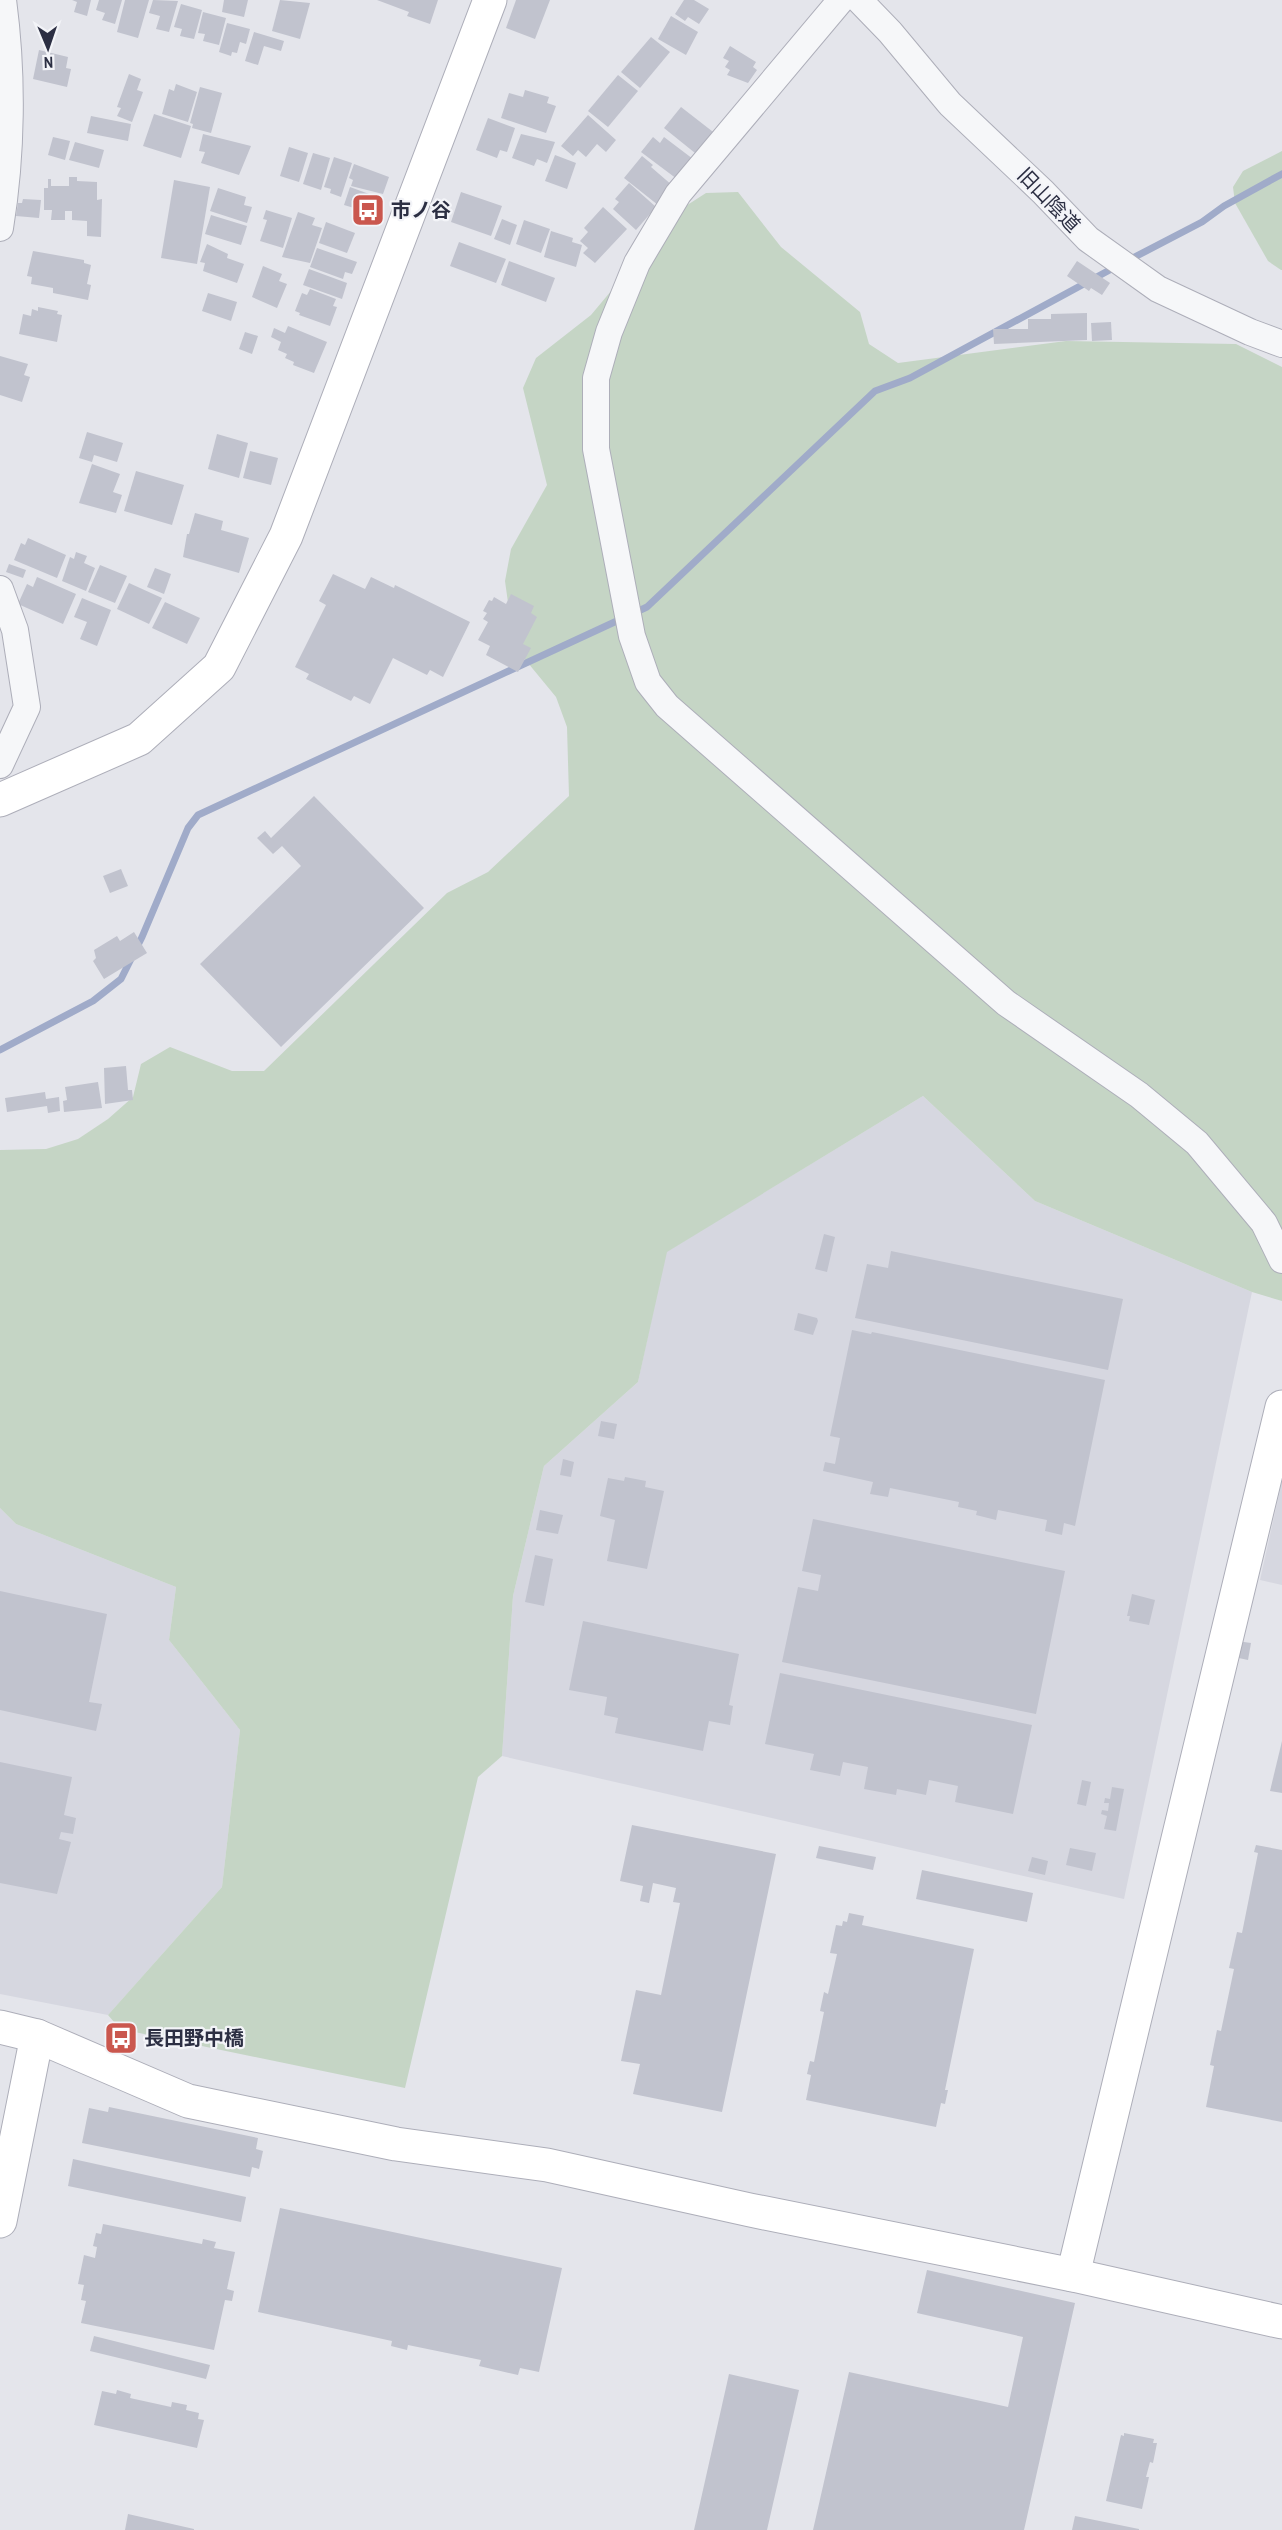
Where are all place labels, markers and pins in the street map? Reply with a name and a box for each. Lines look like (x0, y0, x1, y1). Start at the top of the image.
bus stop icon: 市ノ谷 (350, 192, 386, 228)
place label: 市ノ谷 (391, 196, 451, 223)
bus stop icon: 長田野中橋 (103, 2020, 139, 2056)
place label: 長田野中橋 (144, 2024, 244, 2051)

